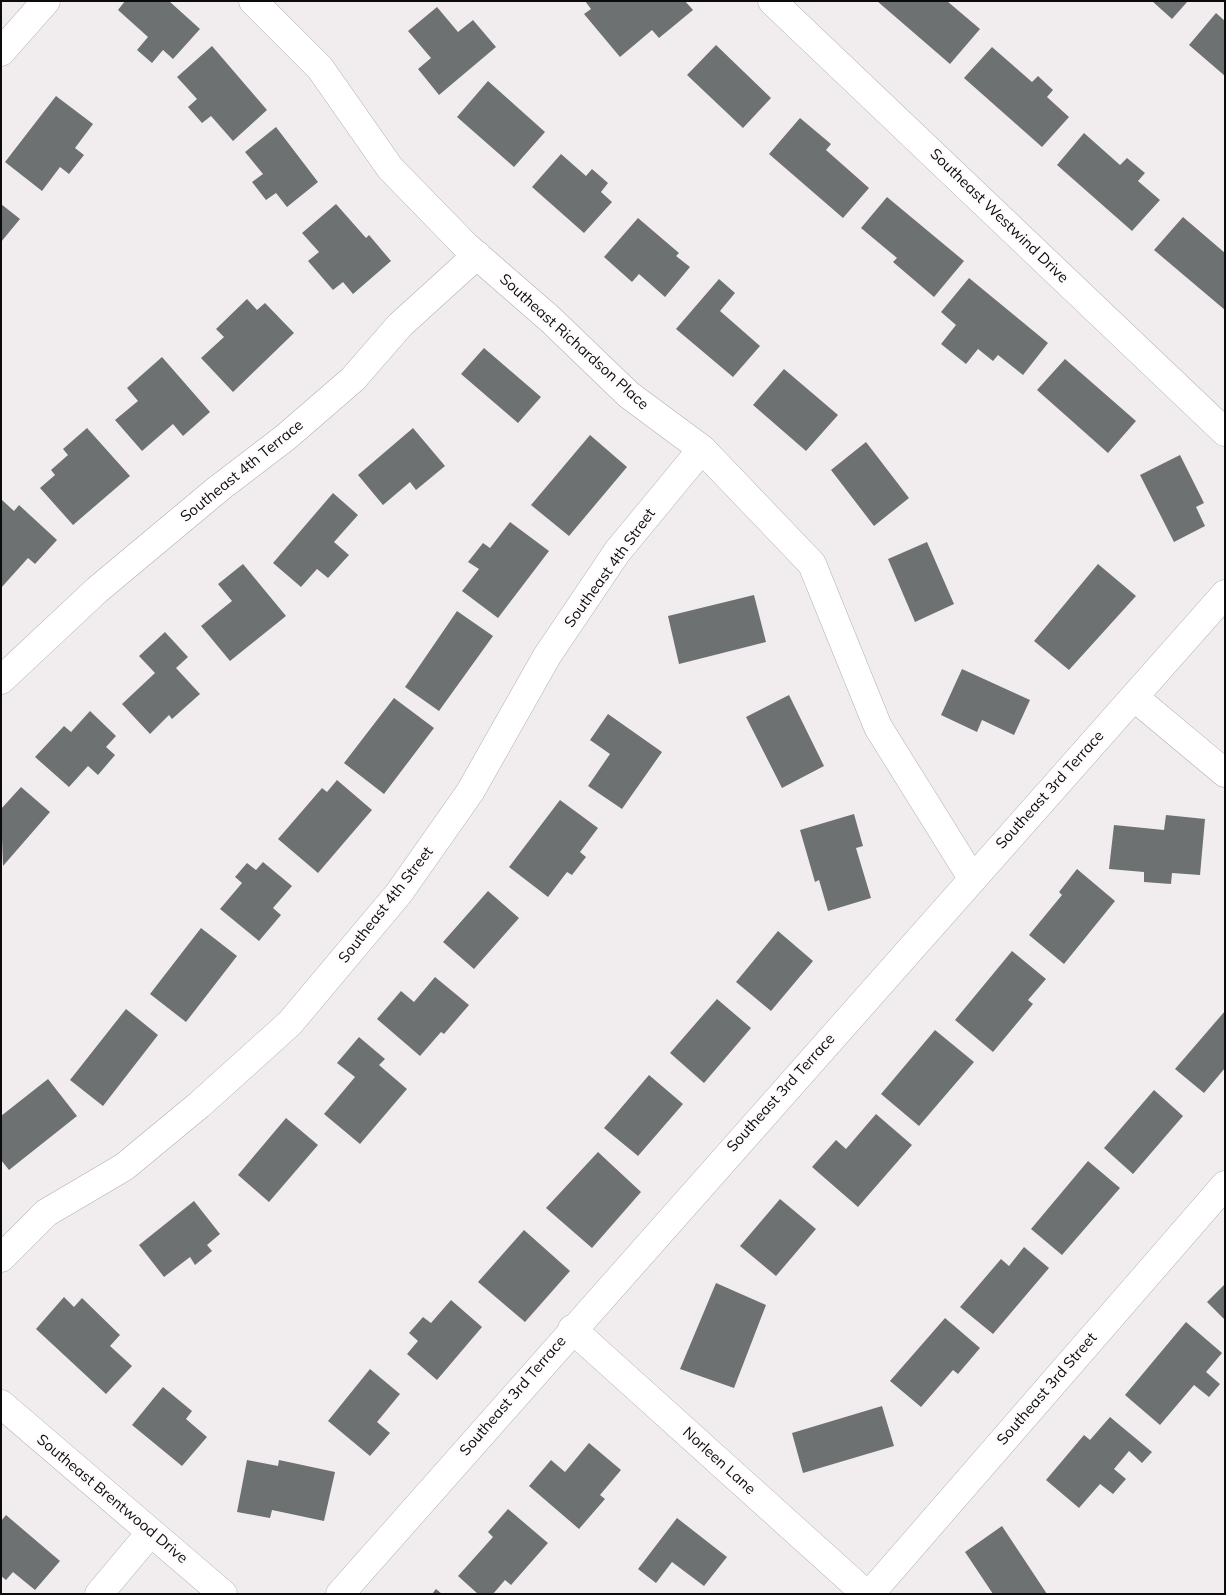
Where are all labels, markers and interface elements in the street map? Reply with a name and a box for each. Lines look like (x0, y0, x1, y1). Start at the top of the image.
street label: Southeast Westwind Drive (926, 145, 1072, 287)
street label: Southeast Richardson Place (496, 270, 652, 414)
street label: Southeast 4th Terrace (177, 416, 307, 526)
street label: Southeast 4th Street (561, 505, 659, 631)
street label: Southeast 3rd Terrace (992, 727, 1108, 853)
street label: Southeast 4th Street (335, 843, 437, 967)
street label: Southeast 3rd Terrace (723, 1030, 839, 1156)
street label: Southeast 3rd Street (993, 1329, 1101, 1449)
street label: Southeast 3rd Terrace (456, 1332, 570, 1460)
street label: Norleen Lane (679, 1424, 759, 1498)
street label: Southeast Brentwood Drive (33, 1431, 191, 1567)

